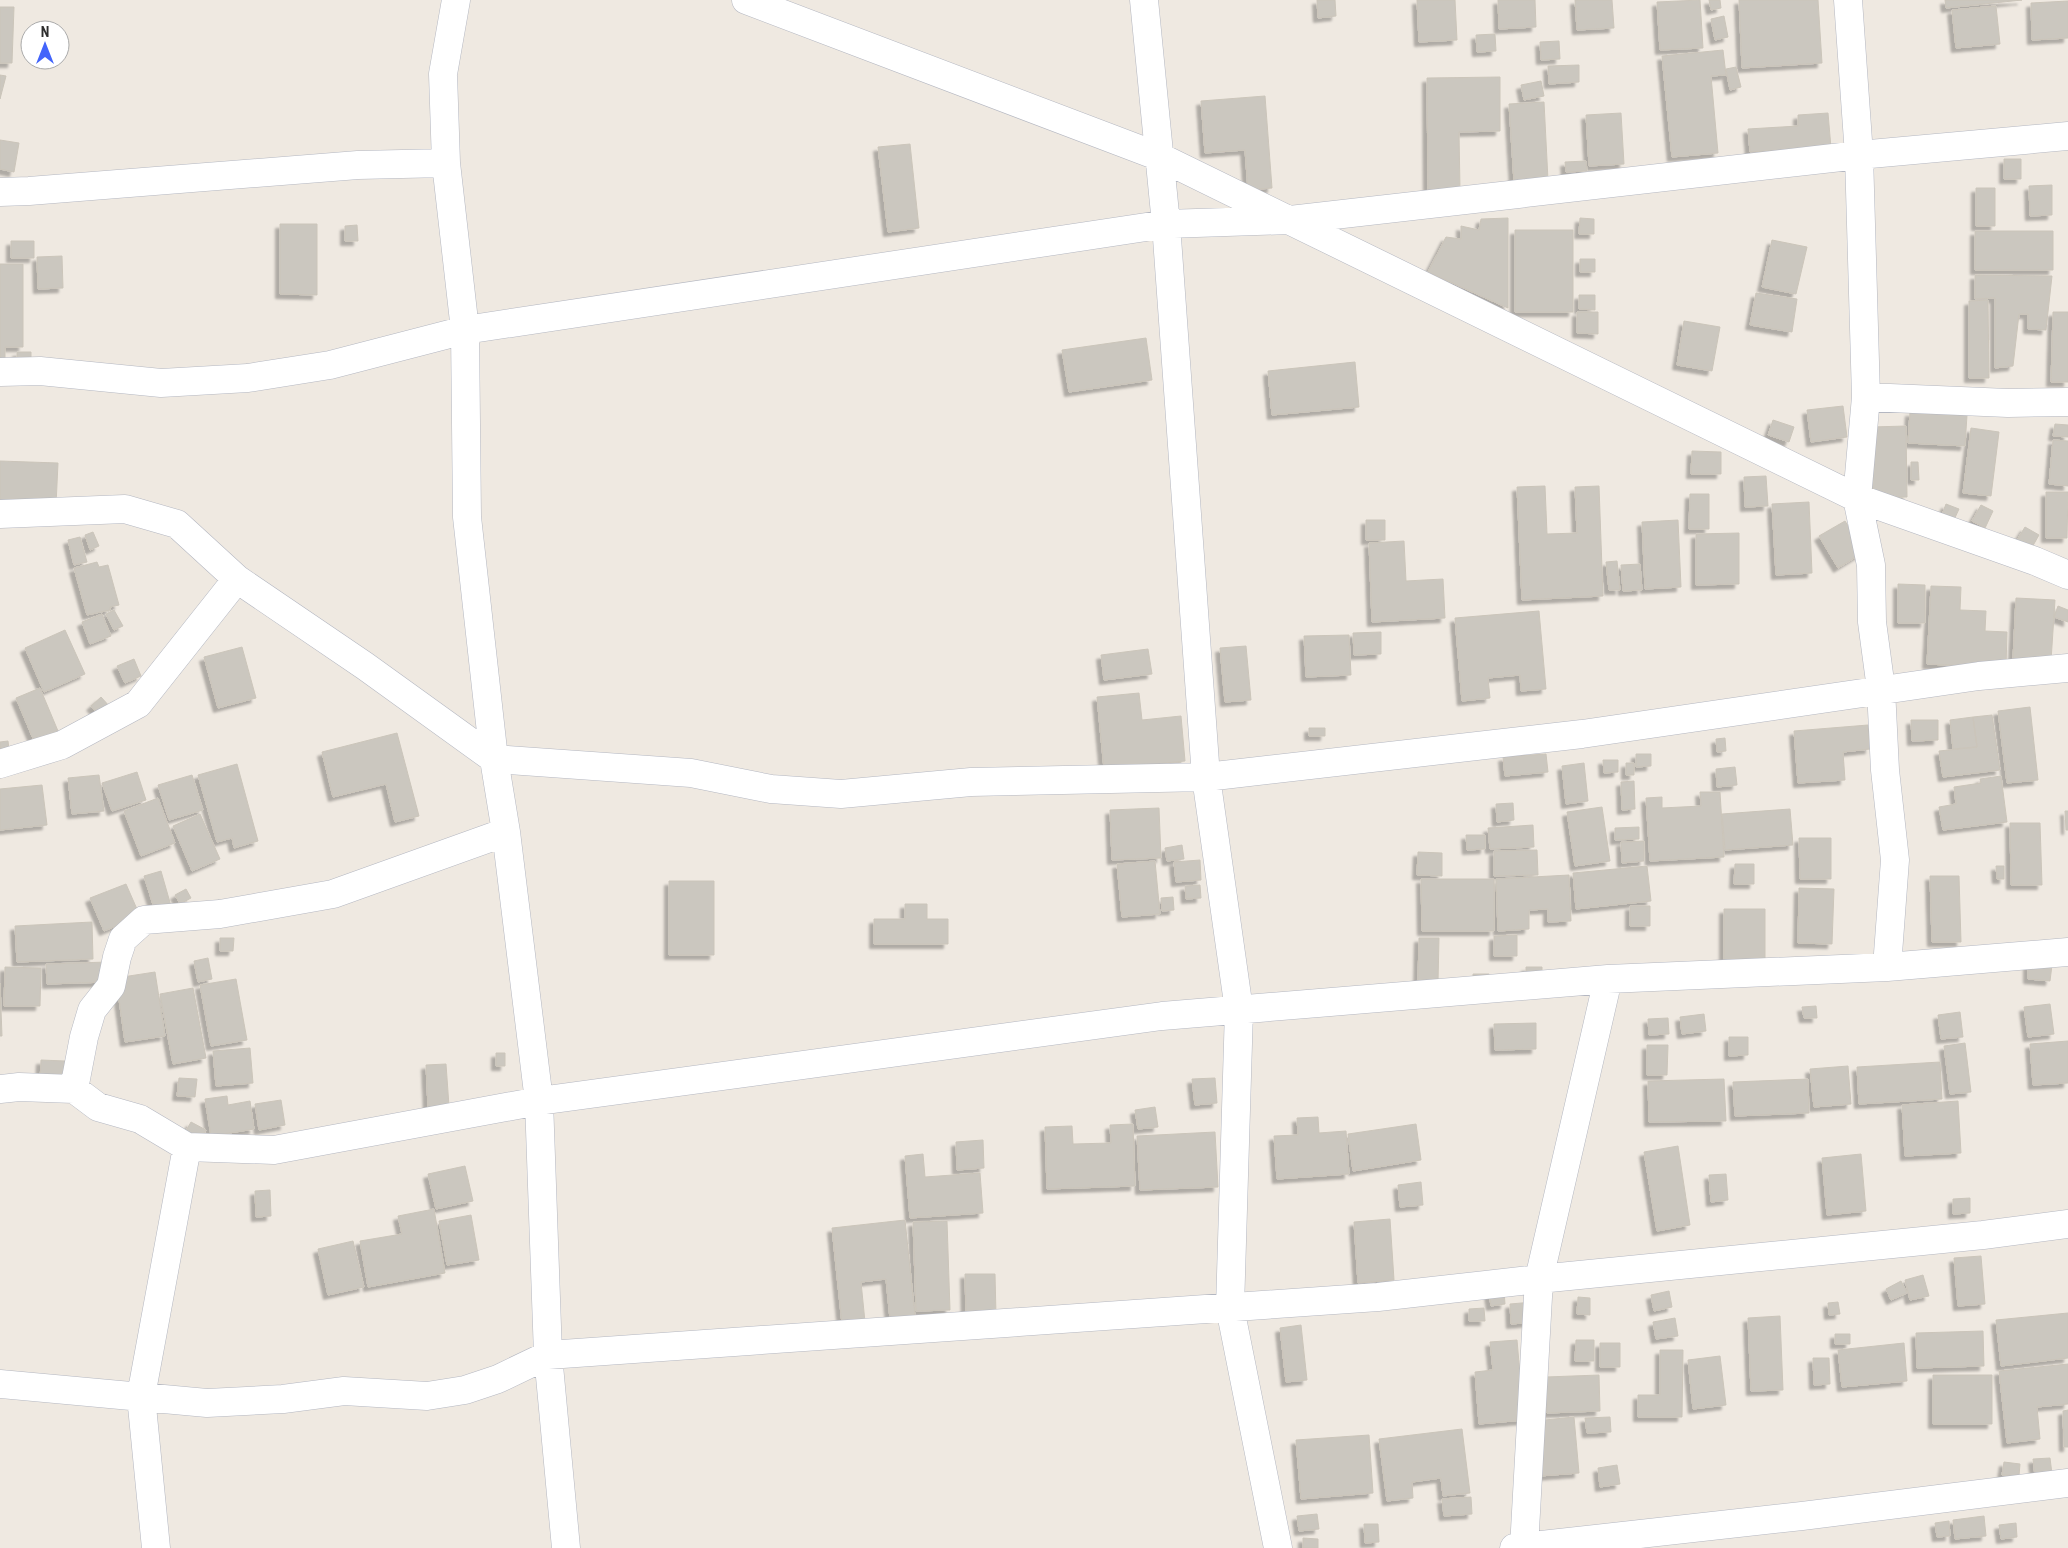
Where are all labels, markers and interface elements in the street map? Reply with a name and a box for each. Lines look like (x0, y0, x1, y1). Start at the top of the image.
north arrow (20, 20, 70, 70)
text: N (41, 24, 49, 40)

